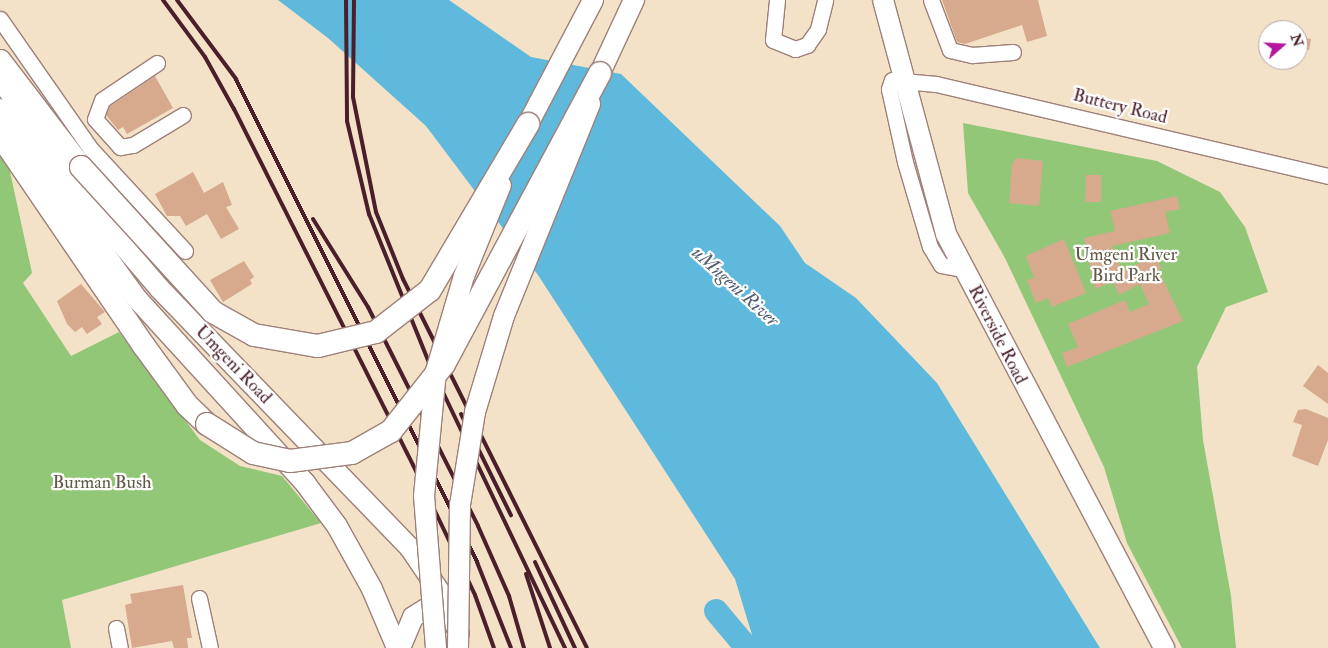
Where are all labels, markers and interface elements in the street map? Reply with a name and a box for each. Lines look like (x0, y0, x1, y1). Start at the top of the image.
north arrow (1258, 20, 1308, 70)
text: N (1287, 32, 1307, 49)
street label: Buttery Road (1071, 85, 1169, 129)
water label: uMngeni River (687, 242, 783, 332)
park label: Umgeni River Bird Park (1075, 245, 1177, 288)
street label: Riverside Road (963, 282, 1031, 388)
street label: Umgeni Road (190, 321, 276, 409)
park label: Burman Bush (53, 472, 151, 494)

